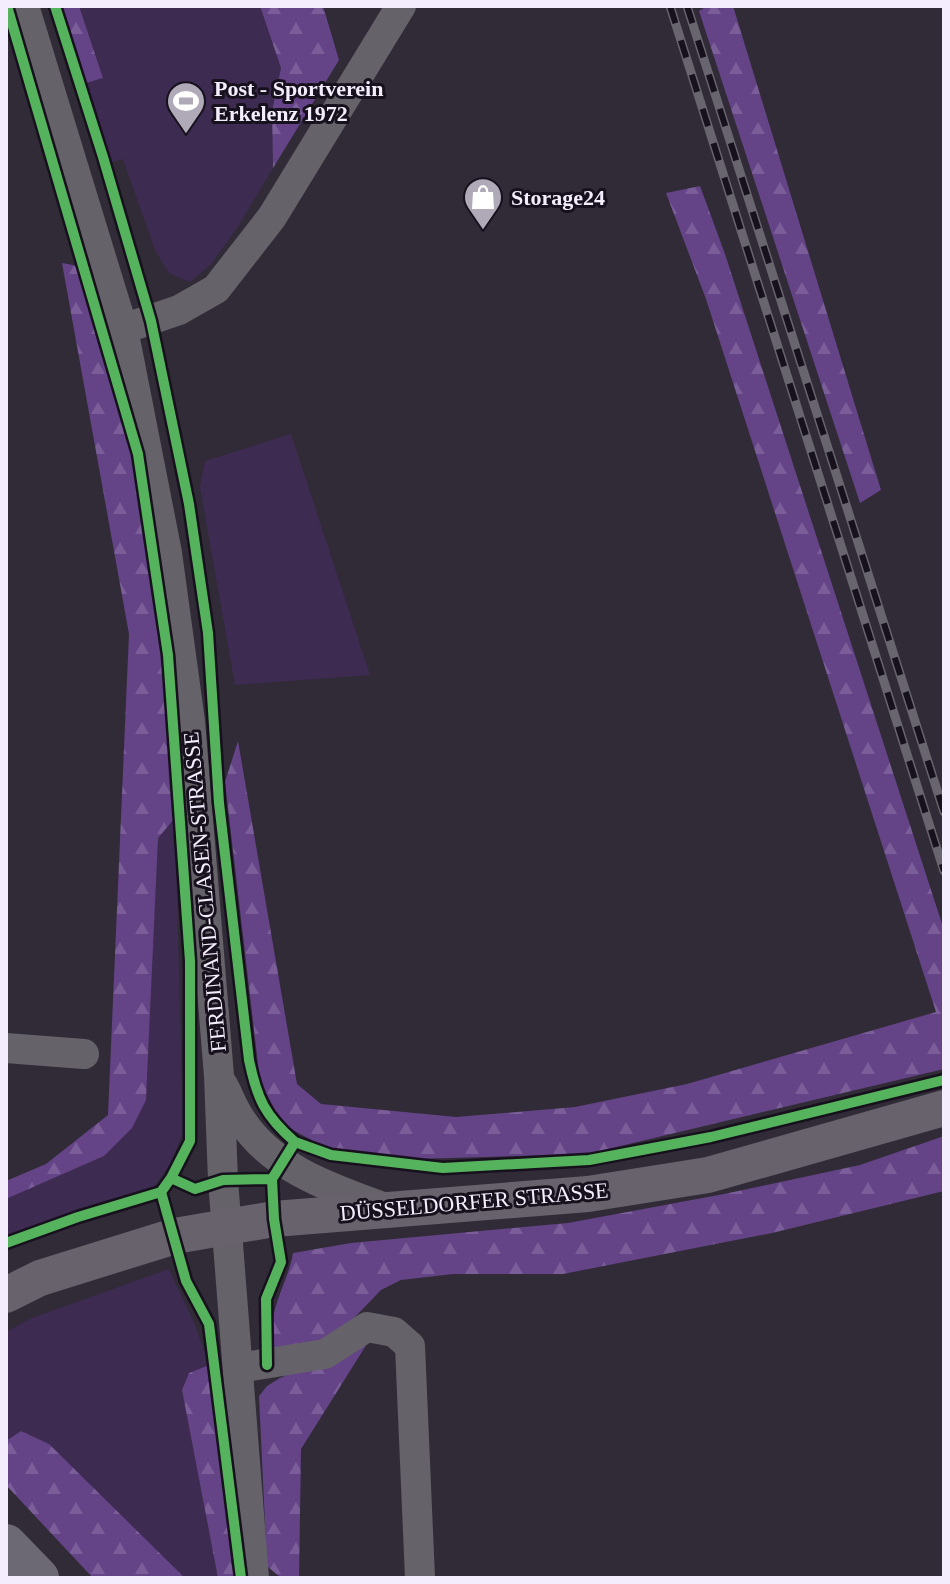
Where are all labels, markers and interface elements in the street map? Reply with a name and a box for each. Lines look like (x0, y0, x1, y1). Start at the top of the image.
place label: Post - Sportverein Erkelenz 1972 (214, 76, 383, 126)
sports icon: Post - Sportverein Erkelenz 1972 (165, 80, 207, 135)
shop icon: Storage24 (462, 176, 504, 231)
place label: Storage24 (511, 185, 605, 210)
street label: FERDINAND-CLASEN-STRASSE (178, 731, 231, 1053)
street label: DÜSSELDORFER STRASSE (339, 1177, 609, 1226)

